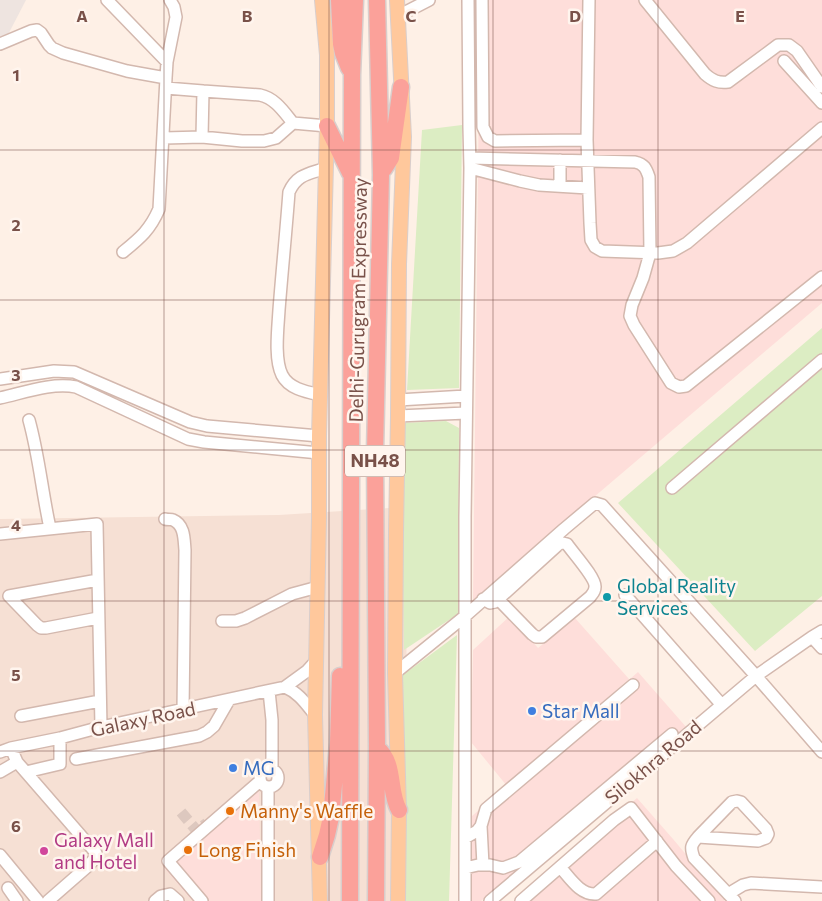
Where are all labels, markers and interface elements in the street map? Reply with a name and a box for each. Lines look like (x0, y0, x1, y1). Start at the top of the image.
text: A (76, 6, 88, 25)
text: B (242, 6, 253, 25)
text: C (406, 6, 417, 25)
text: D (569, 6, 581, 25)
text: E (735, 6, 745, 25)
text: 1 (12, 65, 20, 84)
street label: Delhi-Gurugram Expressway (344, 177, 371, 423)
text: 2 (11, 215, 21, 234)
text: 3 (11, 365, 21, 384)
road number: NH48 (345, 446, 405, 476)
text: 4 (11, 515, 21, 534)
place label: Global Reality Services (617, 574, 736, 619)
marker: Global Reality Services (601, 591, 613, 603)
text: 5 (11, 665, 21, 684)
street label: Galaxy Road (88, 696, 197, 741)
place label: Star Mall (542, 699, 620, 722)
marker: Star Mall (526, 705, 538, 717)
street label: Silokhra Road (600, 715, 706, 809)
place label: MG (243, 756, 275, 779)
marker: MG (227, 762, 239, 774)
place label: Manny's Waffle (240, 799, 373, 822)
marker: Manny's Waffle (224, 805, 236, 817)
text: 6 (11, 816, 21, 835)
place label: Galaxy Mall and Hotel (54, 828, 154, 873)
place label: Long Finish (198, 838, 296, 861)
marker: Long Finish (182, 844, 194, 856)
marker: Galaxy Mall and Hotel (38, 845, 50, 857)

